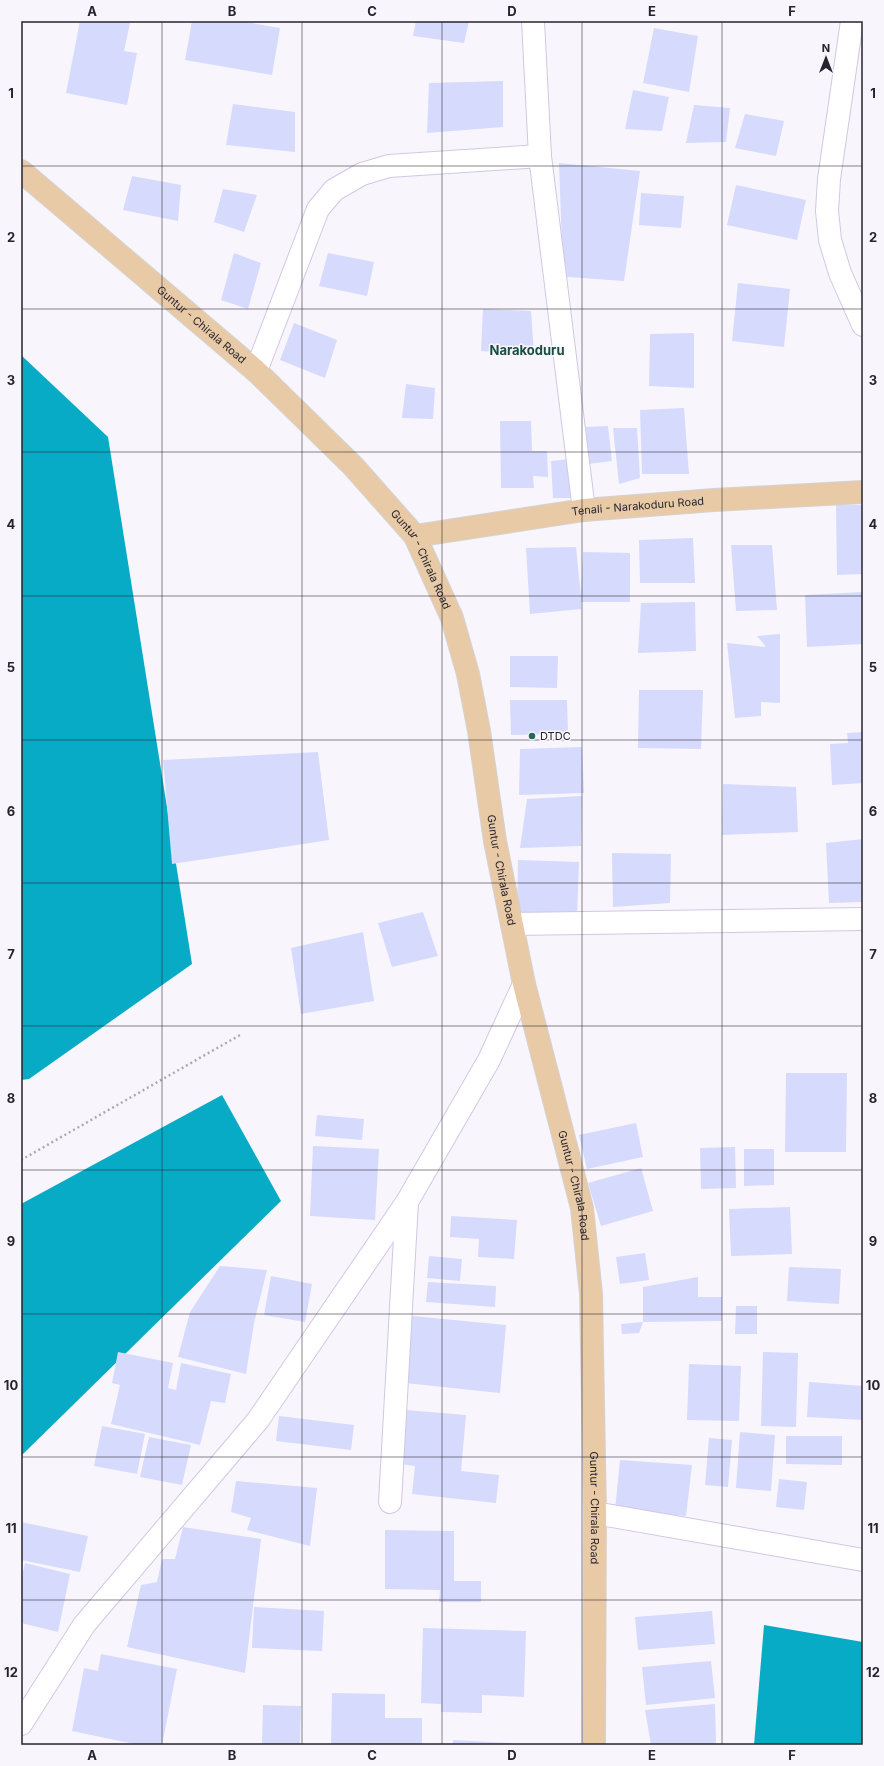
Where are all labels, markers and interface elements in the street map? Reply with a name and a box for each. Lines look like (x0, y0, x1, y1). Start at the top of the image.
text: A (87, 3, 97, 19)
text: B (228, 3, 237, 19)
text: C (367, 3, 377, 19)
text: D (507, 3, 517, 19)
text: E (648, 3, 656, 19)
text: F (788, 3, 796, 19)
north arrow (806, 38, 846, 78)
text: N (822, 41, 830, 55)
text: 1 (8, 85, 14, 101)
text: 1 (870, 85, 876, 101)
text: 2 (7, 229, 15, 245)
text: 2 (869, 229, 877, 245)
street label: Guntur - Chirala Road (154, 283, 249, 367)
district label: Narakoduru (489, 342, 565, 358)
text: 3 (7, 372, 15, 388)
text: 3 (869, 372, 877, 388)
street label: Tenali - Narakoduru Road (571, 494, 705, 519)
street label: Guntur - Chirala Road (388, 506, 454, 611)
text: 4 (7, 516, 16, 532)
text: 4 (869, 516, 878, 532)
text: 5 (7, 659, 15, 675)
text: 5 (869, 659, 877, 675)
place label: DTDC (540, 729, 571, 743)
marker: DTDC (527, 731, 537, 741)
text: 6 (7, 803, 15, 819)
text: 6 (869, 803, 877, 819)
street label: Guntur - Chirala Road (484, 814, 519, 927)
text: 7 (7, 946, 15, 962)
text: 7 (869, 946, 877, 962)
text: 8 (7, 1090, 15, 1106)
text: 8 (869, 1090, 877, 1106)
street label: Guntur - Chirala Road (555, 1129, 592, 1241)
text: 9 (7, 1233, 15, 1249)
text: 9 (869, 1233, 877, 1249)
text: 10 (4, 1377, 18, 1393)
text: 10 (866, 1377, 880, 1393)
street label: Guntur - Chirala Road (587, 1451, 602, 1564)
text: 11 (5, 1520, 17, 1536)
text: 11 (867, 1520, 879, 1536)
text: 12 (4, 1664, 18, 1680)
text: 12 (866, 1664, 880, 1680)
text: A (87, 1747, 97, 1763)
text: B (228, 1747, 237, 1763)
text: C (367, 1747, 377, 1763)
text: D (507, 1747, 517, 1763)
text: E (648, 1747, 656, 1763)
text: F (788, 1747, 796, 1763)

